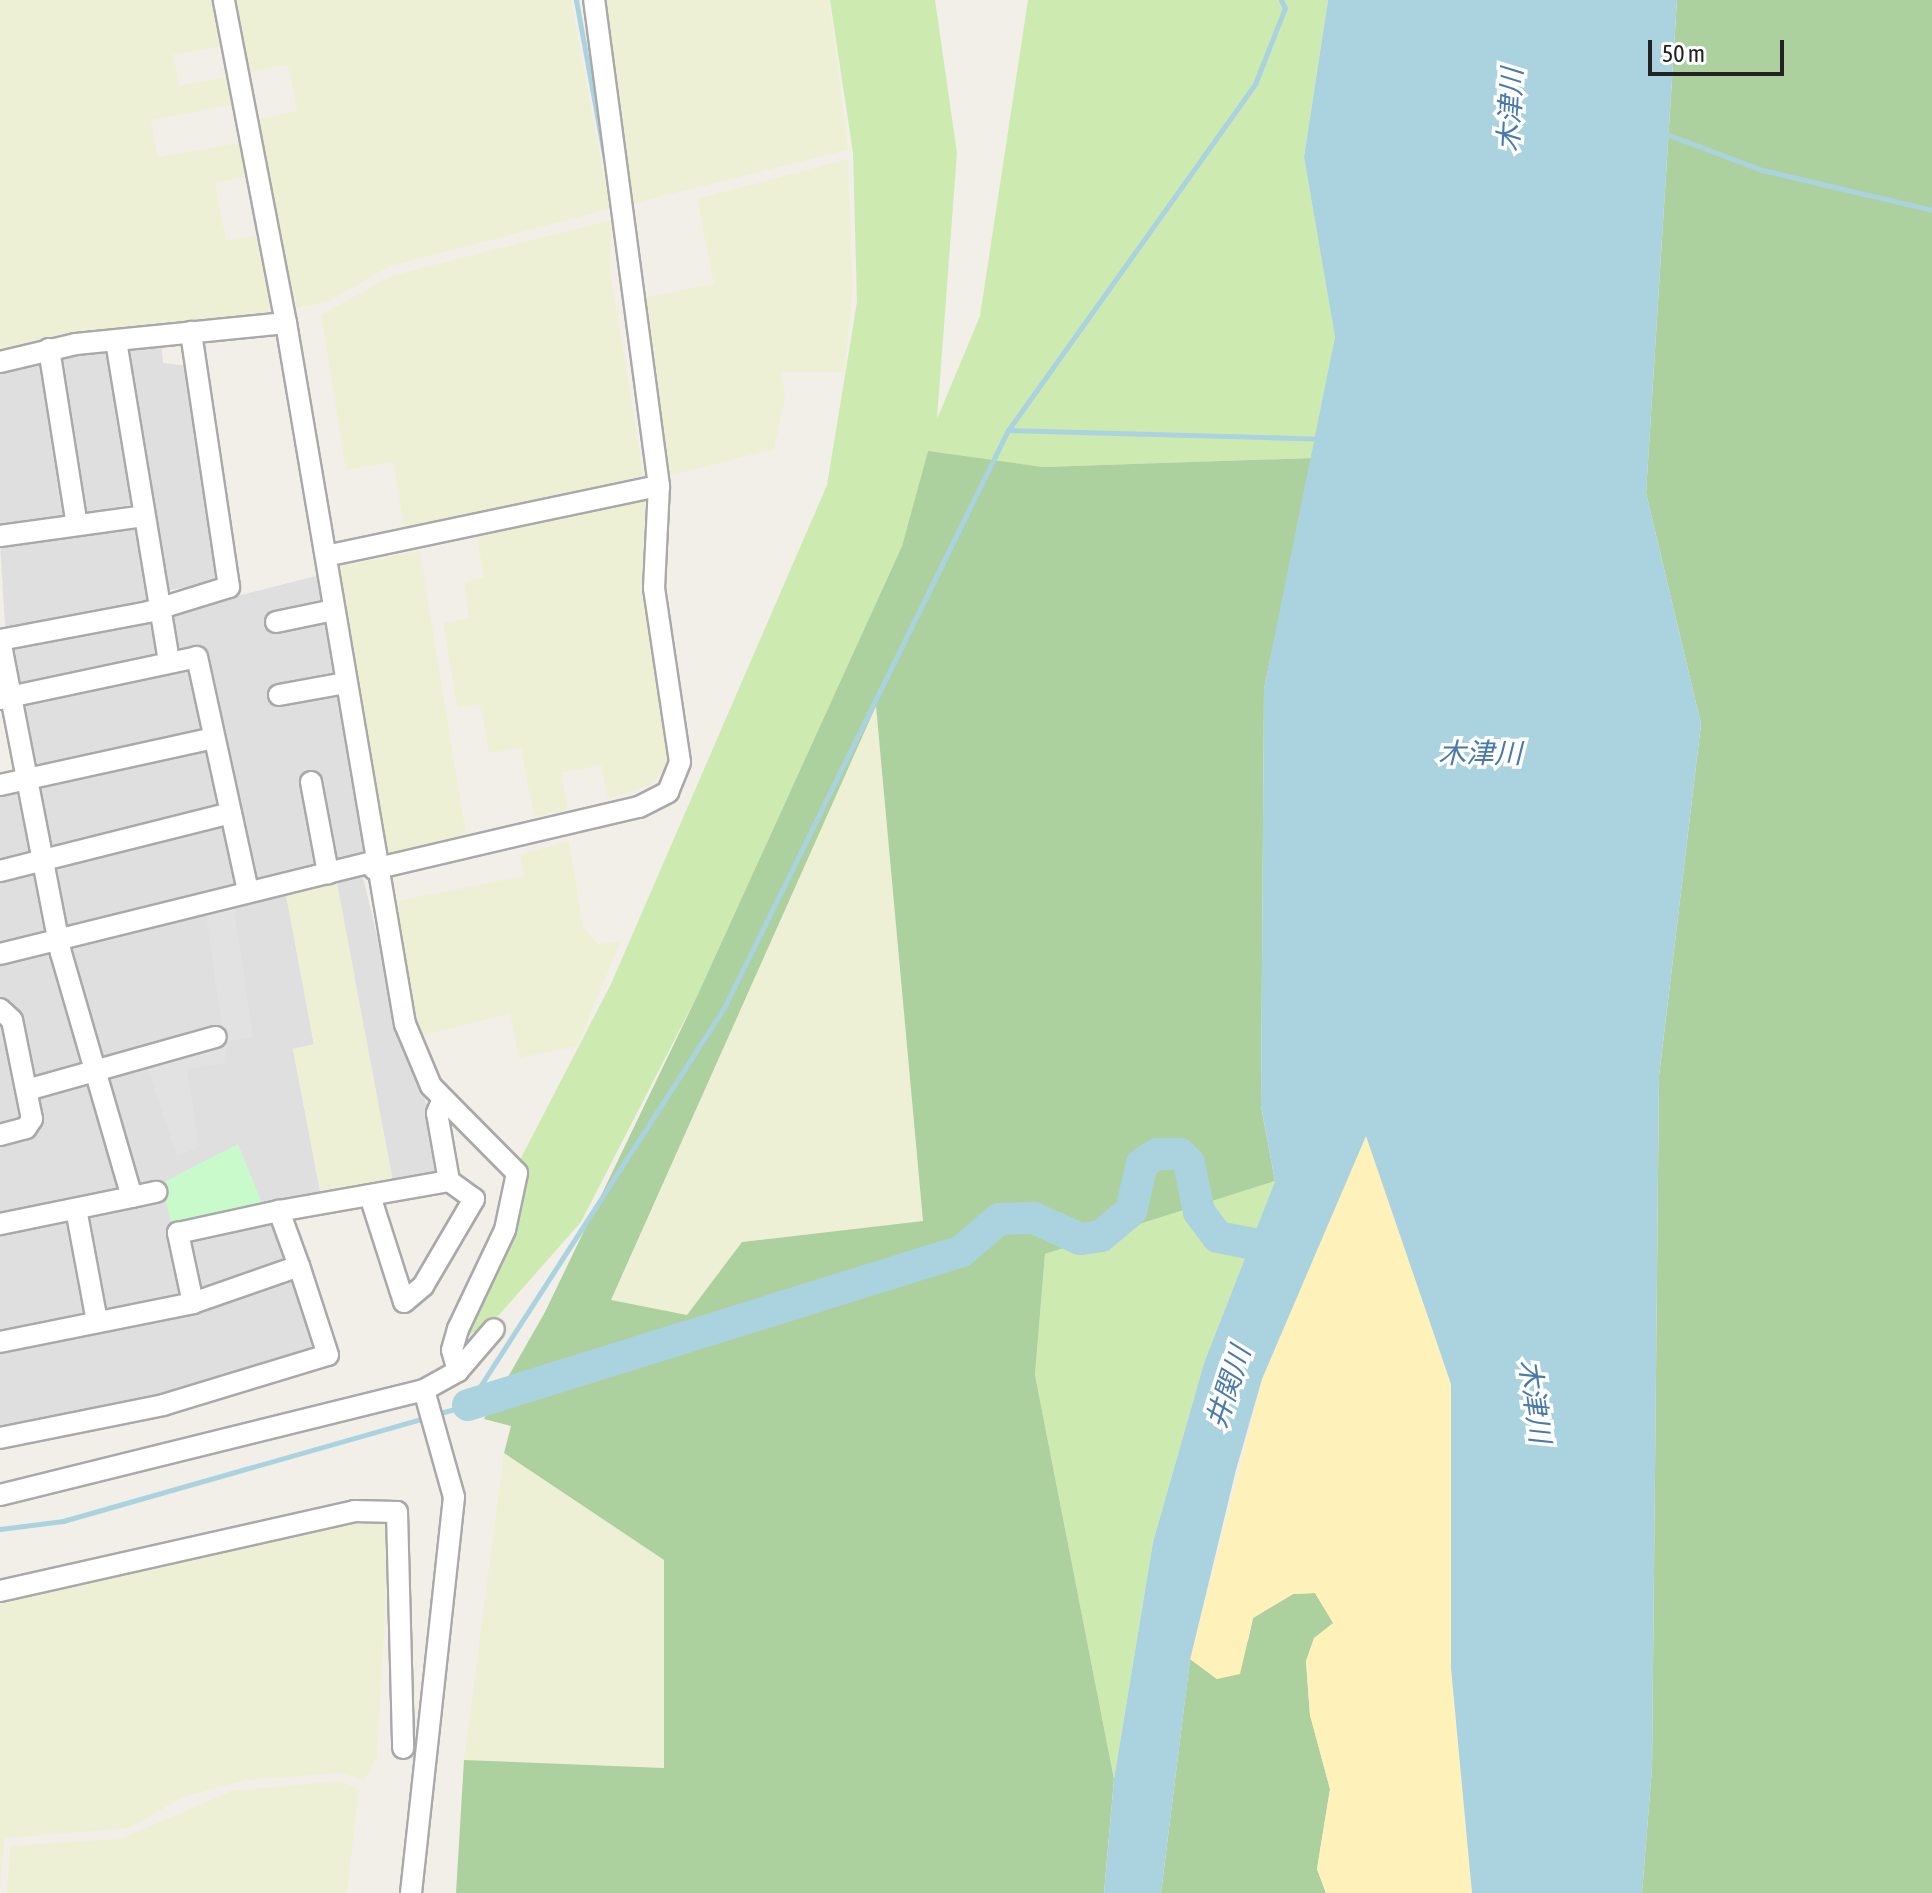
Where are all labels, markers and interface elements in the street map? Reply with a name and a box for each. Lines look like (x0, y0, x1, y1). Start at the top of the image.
scale bar (1652, 24, 1788, 74)
text: 50 m (1662, 40, 1705, 67)
water label: 木津川 (1491, 67, 1529, 153)
water label: 木津川 (1438, 736, 1522, 770)
water label: 井関川 (1199, 1342, 1257, 1432)
water label: 木津川 (1513, 1357, 1557, 1445)

